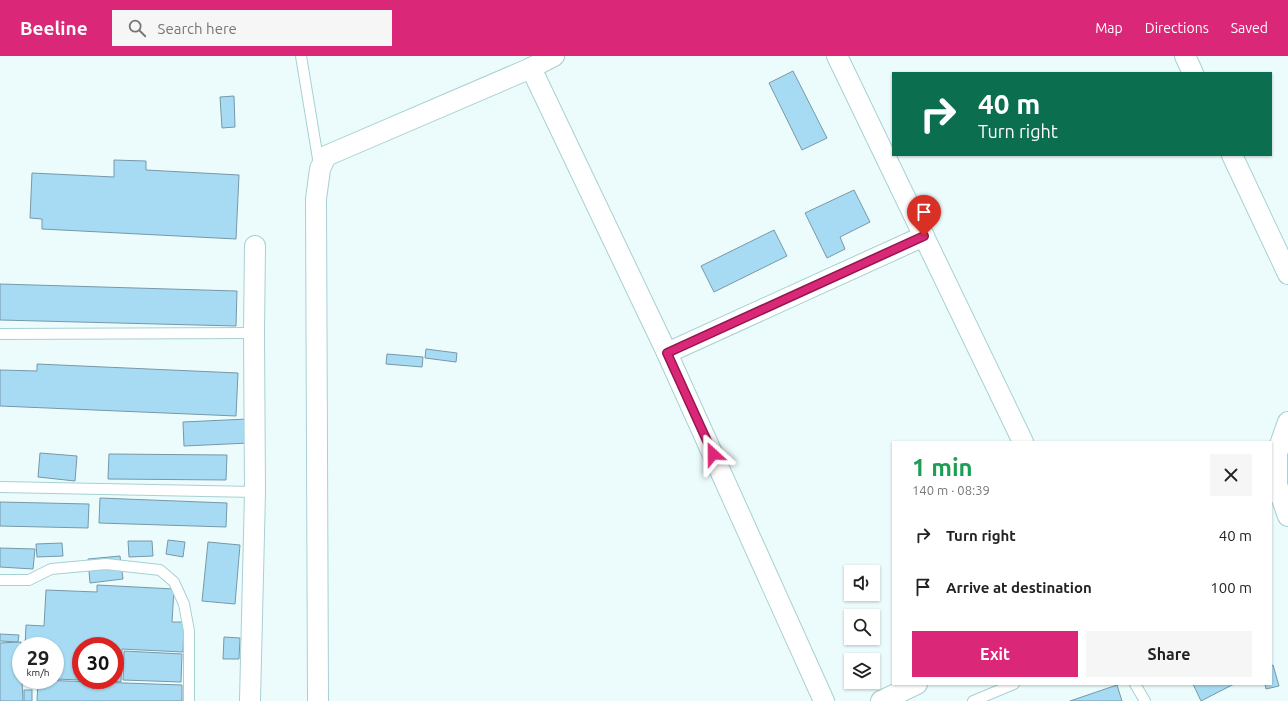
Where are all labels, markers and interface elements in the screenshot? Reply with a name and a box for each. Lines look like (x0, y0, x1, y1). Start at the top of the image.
search box (112, 10, 392, 46)
text: Beeline (20, 17, 88, 39)
icon: search (126, 17, 148, 39)
text: Search here (158, 20, 237, 37)
text: Map (1095, 20, 1123, 36)
text: Directions (1145, 20, 1209, 36)
text: Saved (1231, 20, 1268, 36)
icon: right (912, 88, 964, 140)
text: 40 m (978, 88, 1040, 119)
text: Turn right (978, 121, 1058, 141)
pin (907, 195, 941, 236)
icon: arrive (913, 201, 935, 223)
position arrow (692, 433, 734, 475)
text: 1 min (912, 454, 973, 481)
button: close (1210, 454, 1252, 496)
text: 140 m · 08:39 (912, 483, 990, 497)
icon: right (912, 524, 934, 546)
text: Turn right (946, 527, 1016, 544)
text: 40 m (1219, 527, 1252, 544)
map controls (844, 565, 880, 689)
button: sound (844, 565, 880, 601)
icon: arrive (912, 576, 934, 598)
text: Arrive at destination (946, 579, 1092, 596)
text: 100 m (1210, 579, 1252, 596)
button: search (844, 609, 880, 645)
button: Exit (912, 631, 1078, 677)
button: Share (1086, 631, 1252, 677)
speed limit sign: 30 (72, 637, 124, 689)
text: 29 (27, 646, 49, 669)
button: layers (844, 653, 880, 689)
text: km/h (26, 667, 50, 678)

